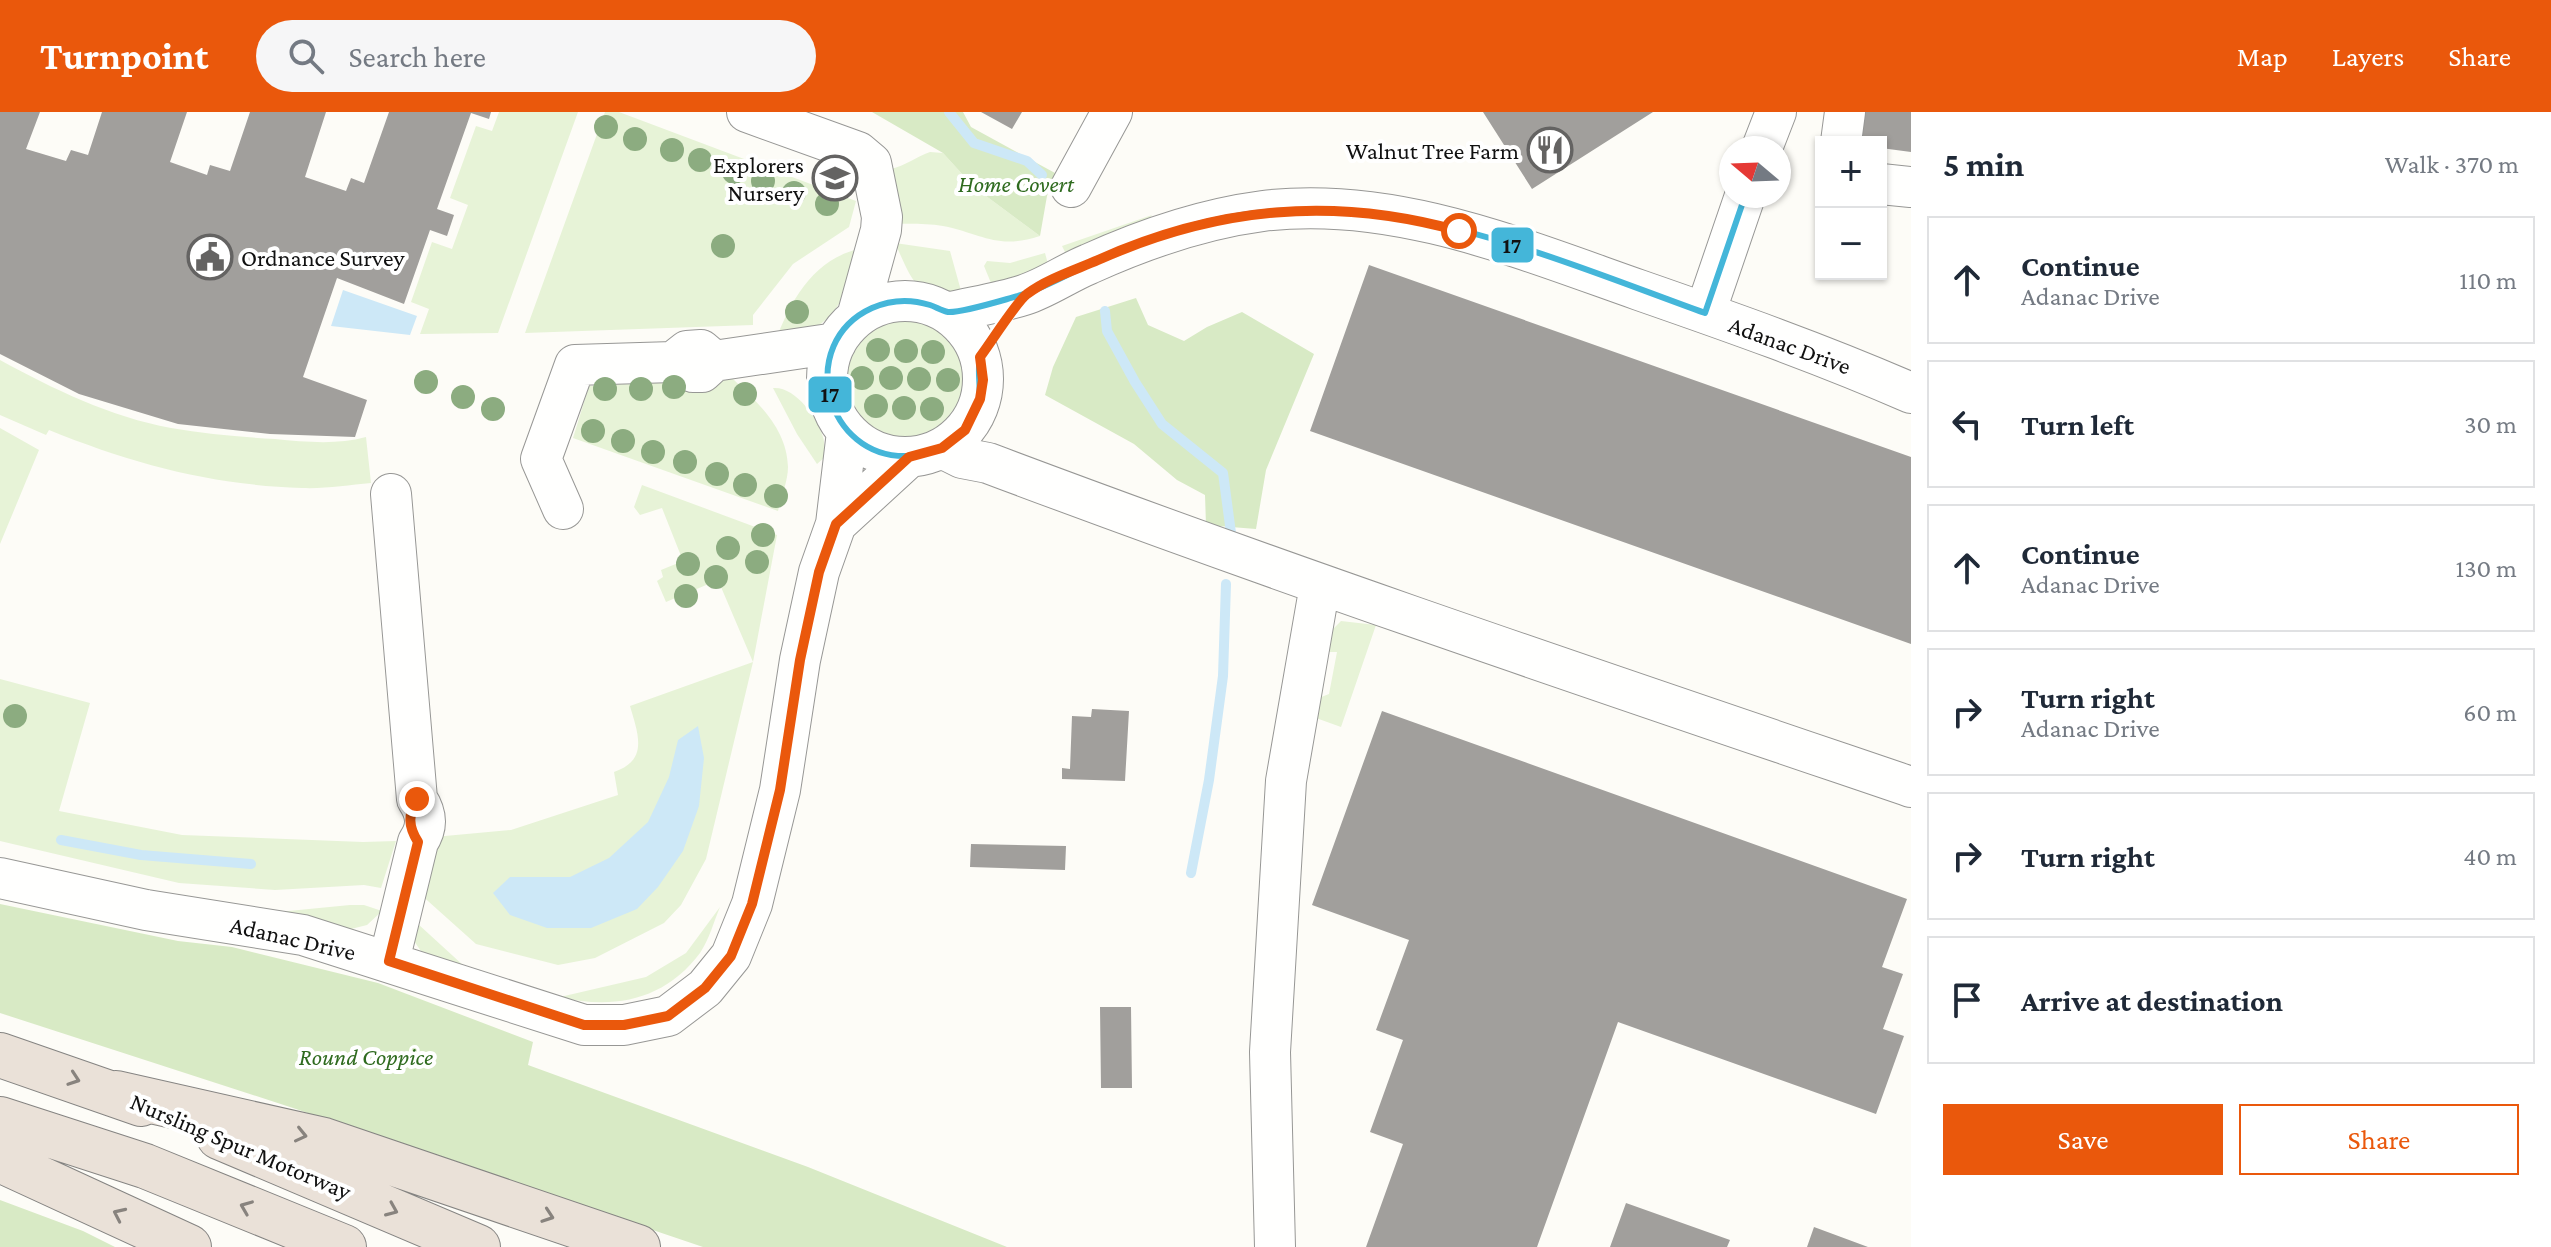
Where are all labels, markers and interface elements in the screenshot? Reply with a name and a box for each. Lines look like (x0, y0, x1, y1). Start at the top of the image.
search box (256, 20, 816, 92)
icon: search (284, 34, 328, 78)
text: Turnpoint (40, 35, 208, 77)
text: Search here (348, 40, 486, 73)
text: Map (2237, 41, 2288, 72)
text: Layers (2332, 41, 2404, 72)
text: Share (2448, 41, 2511, 72)
restaurant icon: Walnut Tree Farm (1526, 126, 1574, 174)
north arrow (1719, 136, 1791, 208)
map controls (1815, 136, 1887, 280)
button: + (1815, 136, 1887, 208)
place label: Walnut Tree Farm (1346, 137, 1519, 164)
text: 5 min (1943, 146, 2024, 183)
text: Walk · 370 m (2385, 150, 2519, 179)
place label: Explorers Nursery (713, 151, 805, 206)
school or university icon: Explorers Nursery (811, 154, 859, 202)
park label: Home Covert (958, 170, 1075, 197)
button: − (1815, 208, 1887, 280)
route start (1441, 213, 1477, 249)
line badge: 17 (1490, 226, 1535, 264)
public building icon: Ordnance Survey (186, 233, 234, 281)
text: 17 (1503, 233, 1521, 258)
place label: Ordnance Survey (241, 244, 405, 271)
text: Continue (2021, 249, 2140, 282)
icon: ahead (1945, 258, 1989, 302)
text: 110 m (2459, 266, 2517, 295)
text: Adanac Drive (2021, 282, 2160, 311)
street label: Adanac Drive (1725, 310, 1855, 380)
line badge: 17 (807, 375, 853, 414)
text: 17 (821, 382, 839, 407)
icon: left (1945, 402, 1989, 446)
text: Turn left (2021, 408, 2134, 441)
text: 30 m (2464, 410, 2517, 439)
text: Continue (2021, 537, 2140, 570)
icon: ahead (1945, 546, 1989, 590)
text: 130 m (2456, 554, 2517, 583)
text: Adanac Drive (2021, 570, 2160, 599)
text: Turn right (2021, 681, 2155, 714)
icon: right (1945, 690, 1989, 734)
text: 60 m (2463, 698, 2517, 727)
text: Adanac Drive (2021, 714, 2160, 743)
route end (399, 781, 435, 817)
icon: right (1945, 834, 1989, 878)
text: Turn right (2021, 840, 2155, 873)
text: 40 m (2463, 842, 2517, 871)
street label: Adanac Drive (228, 910, 358, 966)
icon: arrive (1945, 978, 1989, 1022)
text: Arrive at destination (2021, 984, 2283, 1017)
park label: Round Coppice (299, 1043, 433, 1070)
one-way arrow (66, 1070, 80, 1086)
street label: Nursling Spur Motorway (127, 1087, 356, 1205)
button: Save (1943, 1104, 2223, 1175)
button: Share (2239, 1104, 2519, 1175)
one-way arrow (294, 1126, 307, 1143)
one-way arrow (240, 1200, 254, 1217)
one-way arrow (384, 1201, 398, 1217)
one-way arrow (540, 1207, 554, 1223)
one-way arrow (113, 1208, 127, 1224)

